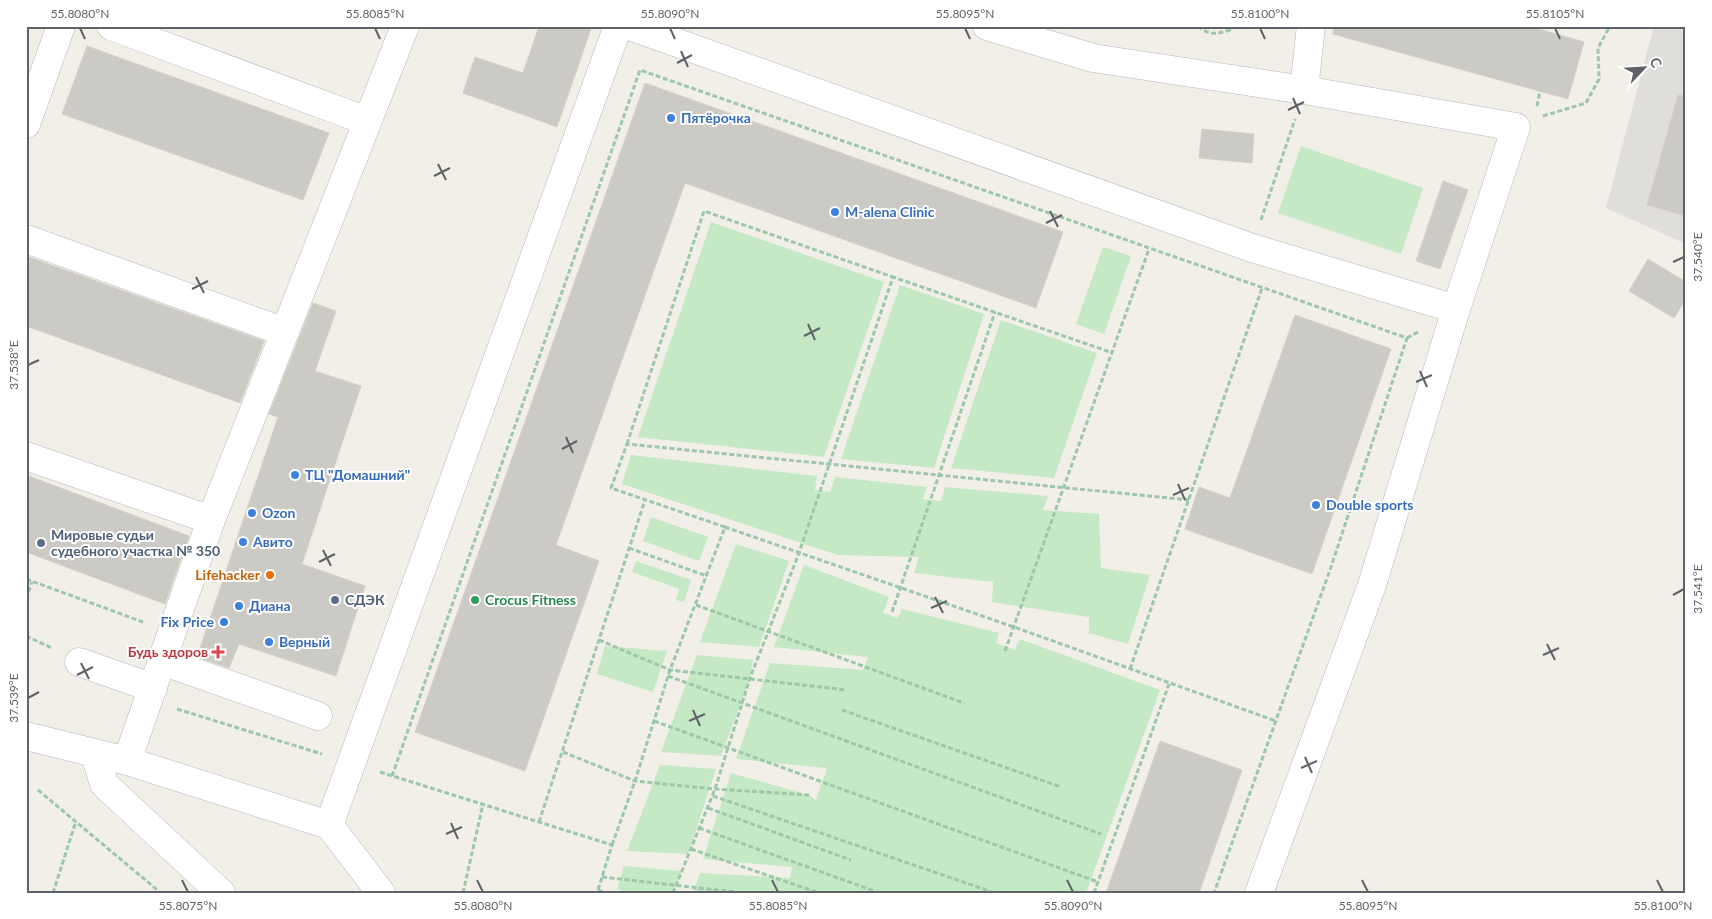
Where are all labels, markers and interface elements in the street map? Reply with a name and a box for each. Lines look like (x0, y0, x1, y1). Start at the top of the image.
text: 55.8080°N (51, 6, 109, 21)
text: 55.8085°N (346, 6, 404, 21)
text: 55.8090°N (641, 6, 699, 21)
text: 55.8095°N (936, 6, 994, 21)
text: 55.8100°N (1231, 6, 1289, 21)
text: 55.8105°N (1526, 6, 1584, 21)
north arrow (1620, 42, 1670, 92)
text: С (1647, 55, 1666, 71)
place label: Пятёрочка (681, 109, 751, 126)
marker: Пятёрочка (665, 112, 677, 124)
place label: M-alena Clinic (845, 203, 935, 220)
marker: M-alena Clinic (829, 206, 841, 218)
text: 37.540°E (1690, 232, 1705, 282)
text: 37.538°E (6, 340, 21, 390)
place label: ТЦ "Домашний" (305, 466, 410, 483)
marker: ТЦ "Домашний" (289, 469, 301, 481)
place label: Double sports (1326, 496, 1414, 513)
marker: Double sports (1310, 499, 1322, 511)
place label: Ozon (262, 504, 296, 521)
marker: Ozon (246, 507, 258, 519)
place label: Мировые судьи судебного участка № 350 (51, 526, 220, 559)
place label: Авито (252, 533, 293, 550)
marker: Авито (237, 536, 249, 548)
marker: Мировые судьи судебного участка № 350 (35, 537, 47, 549)
text: 37.541°E (1690, 564, 1705, 614)
place label: Lifehacker (195, 566, 261, 583)
marker: Lifehacker (264, 569, 276, 581)
place label: СДЭК (345, 591, 385, 608)
place label: Crocus Fitness (485, 591, 576, 608)
marker: СДЭК (329, 594, 341, 606)
marker: Crocus Fitness (469, 594, 481, 606)
place label: Диана (249, 597, 291, 614)
marker: Диана (233, 600, 245, 612)
place label: Fix Price (160, 613, 215, 630)
marker: Fix Price (218, 616, 230, 628)
place label: Верный (279, 633, 330, 650)
marker: Верный (263, 636, 275, 648)
place label: Будь здоров (128, 643, 208, 660)
marker: Будь здоров (212, 646, 224, 658)
text: 37.539°E (6, 673, 21, 723)
text: 55.8075°N (159, 898, 217, 913)
text: 55.8080°N (454, 898, 512, 913)
text: 55.8085°N (749, 898, 807, 913)
text: 55.8090°N (1044, 898, 1102, 913)
text: 55.8095°N (1339, 898, 1397, 913)
text: 55.8100°N (1634, 898, 1692, 913)

